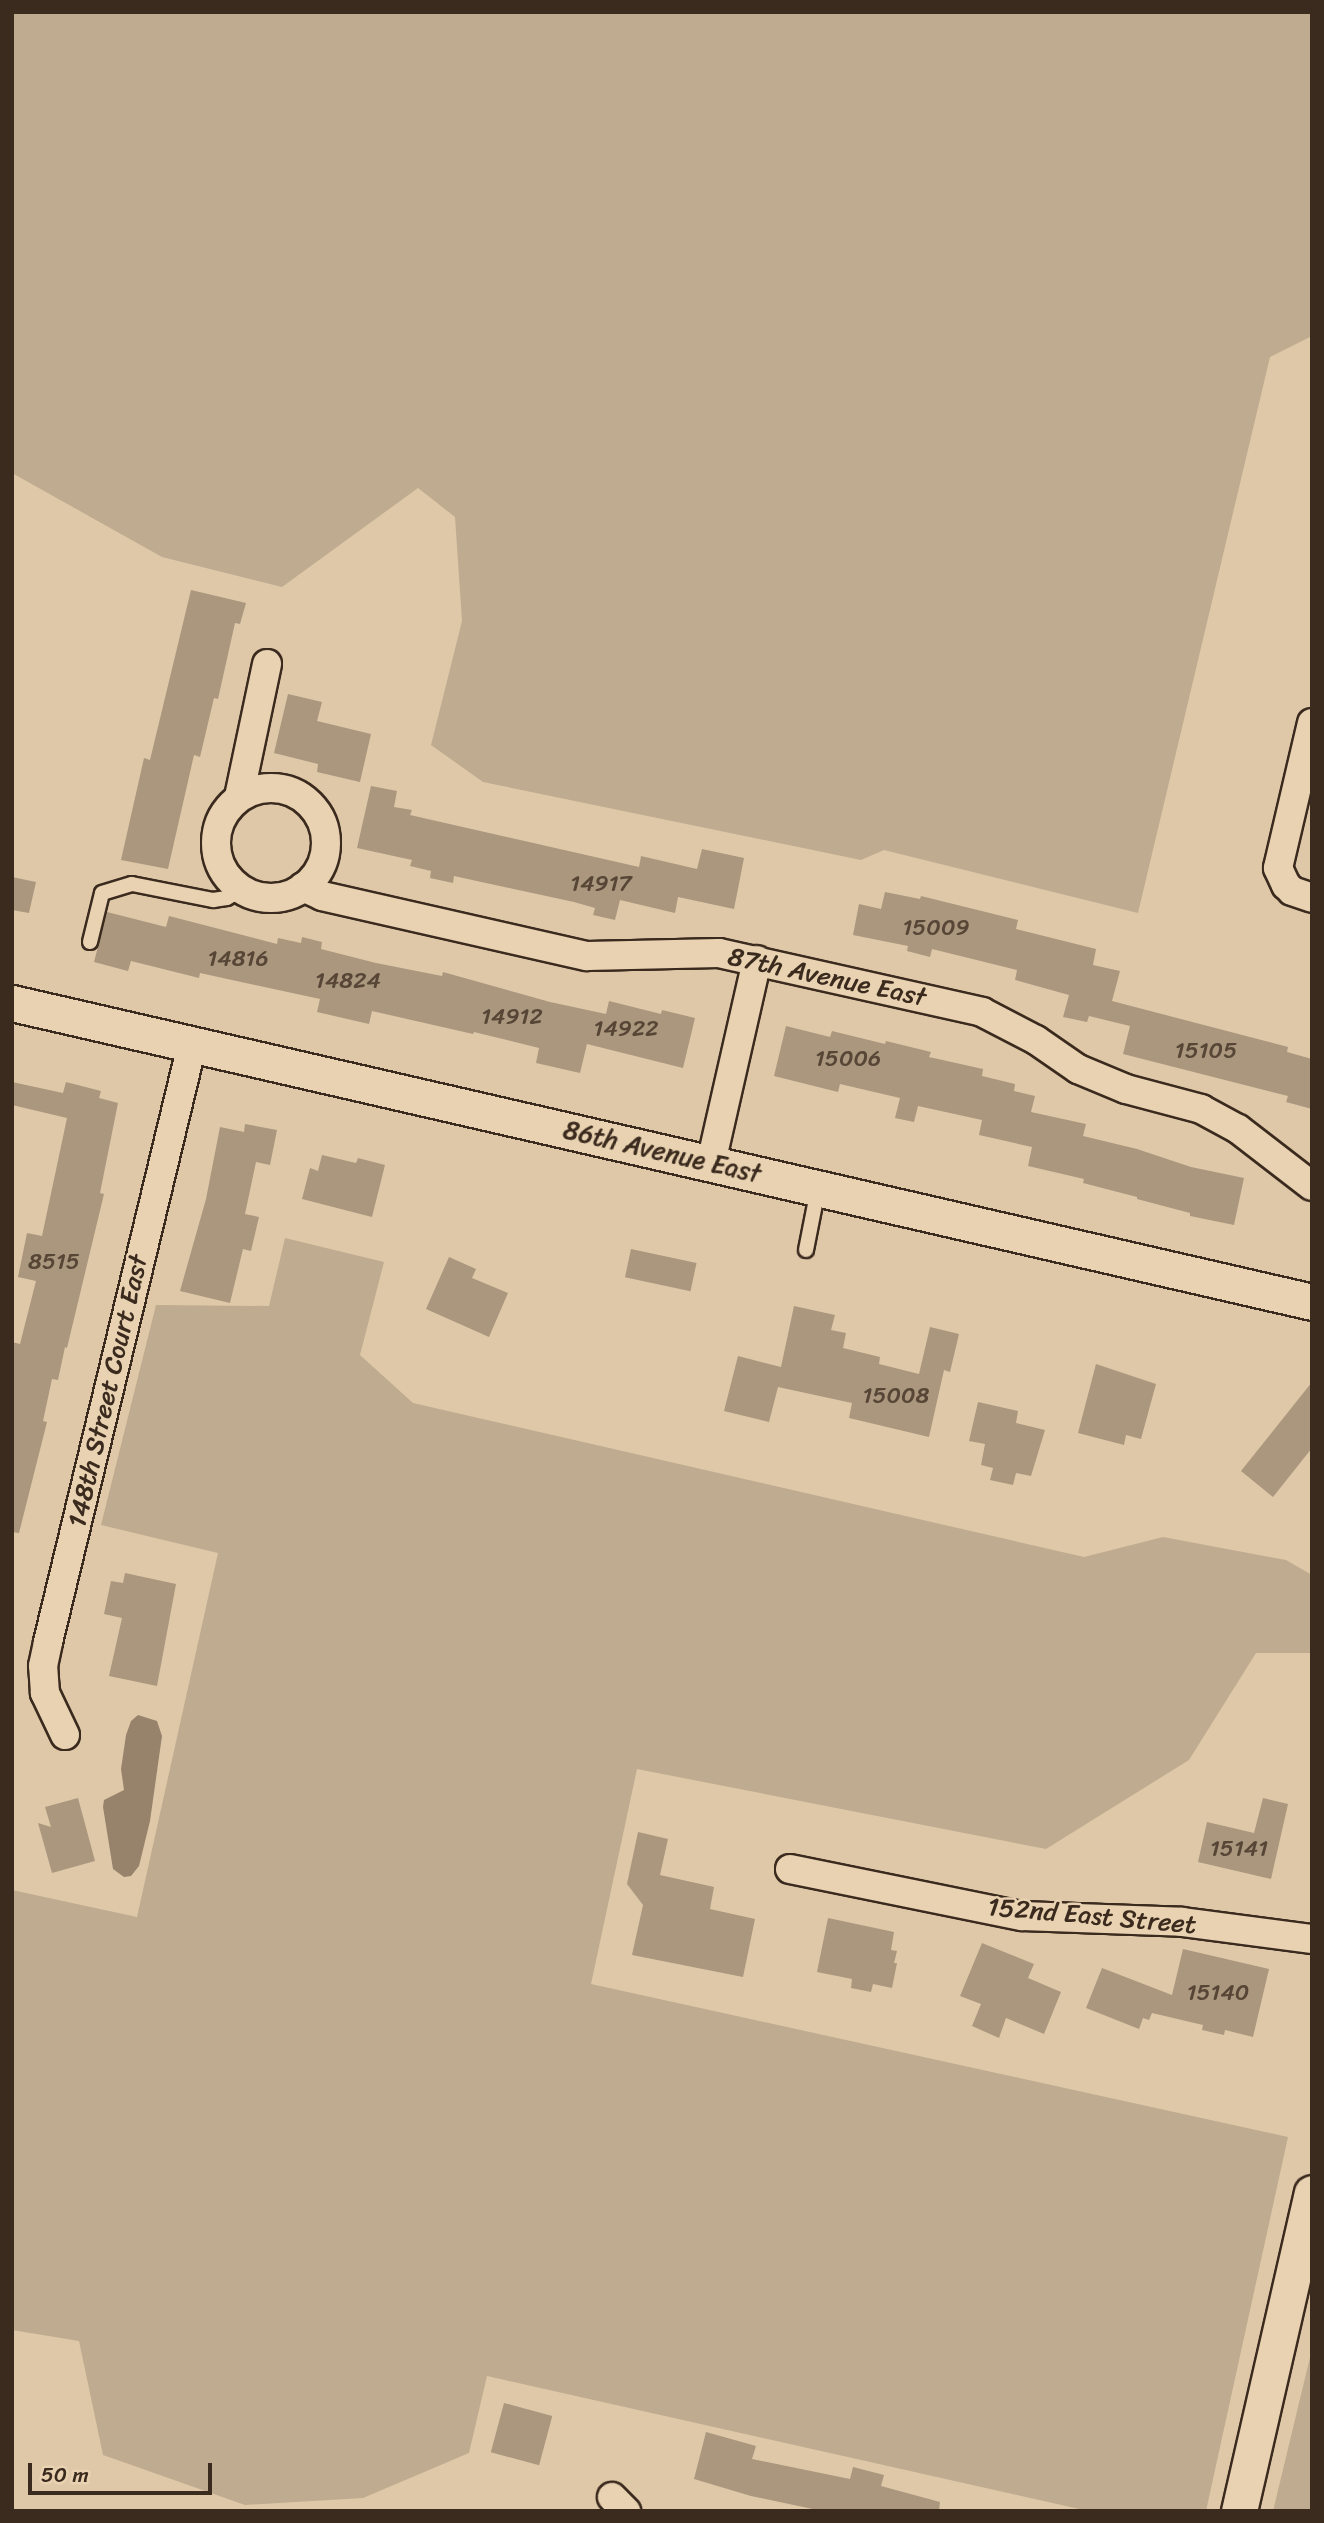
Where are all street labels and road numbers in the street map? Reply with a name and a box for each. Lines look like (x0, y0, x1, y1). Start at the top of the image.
street label: 87th Avenue East (725, 941, 929, 1013)
street label: 86th Avenue East (560, 1114, 764, 1190)
street label: 148th Street Court East (61, 1251, 155, 1531)
street label: 152nd East Street (986, 1891, 1198, 1941)

